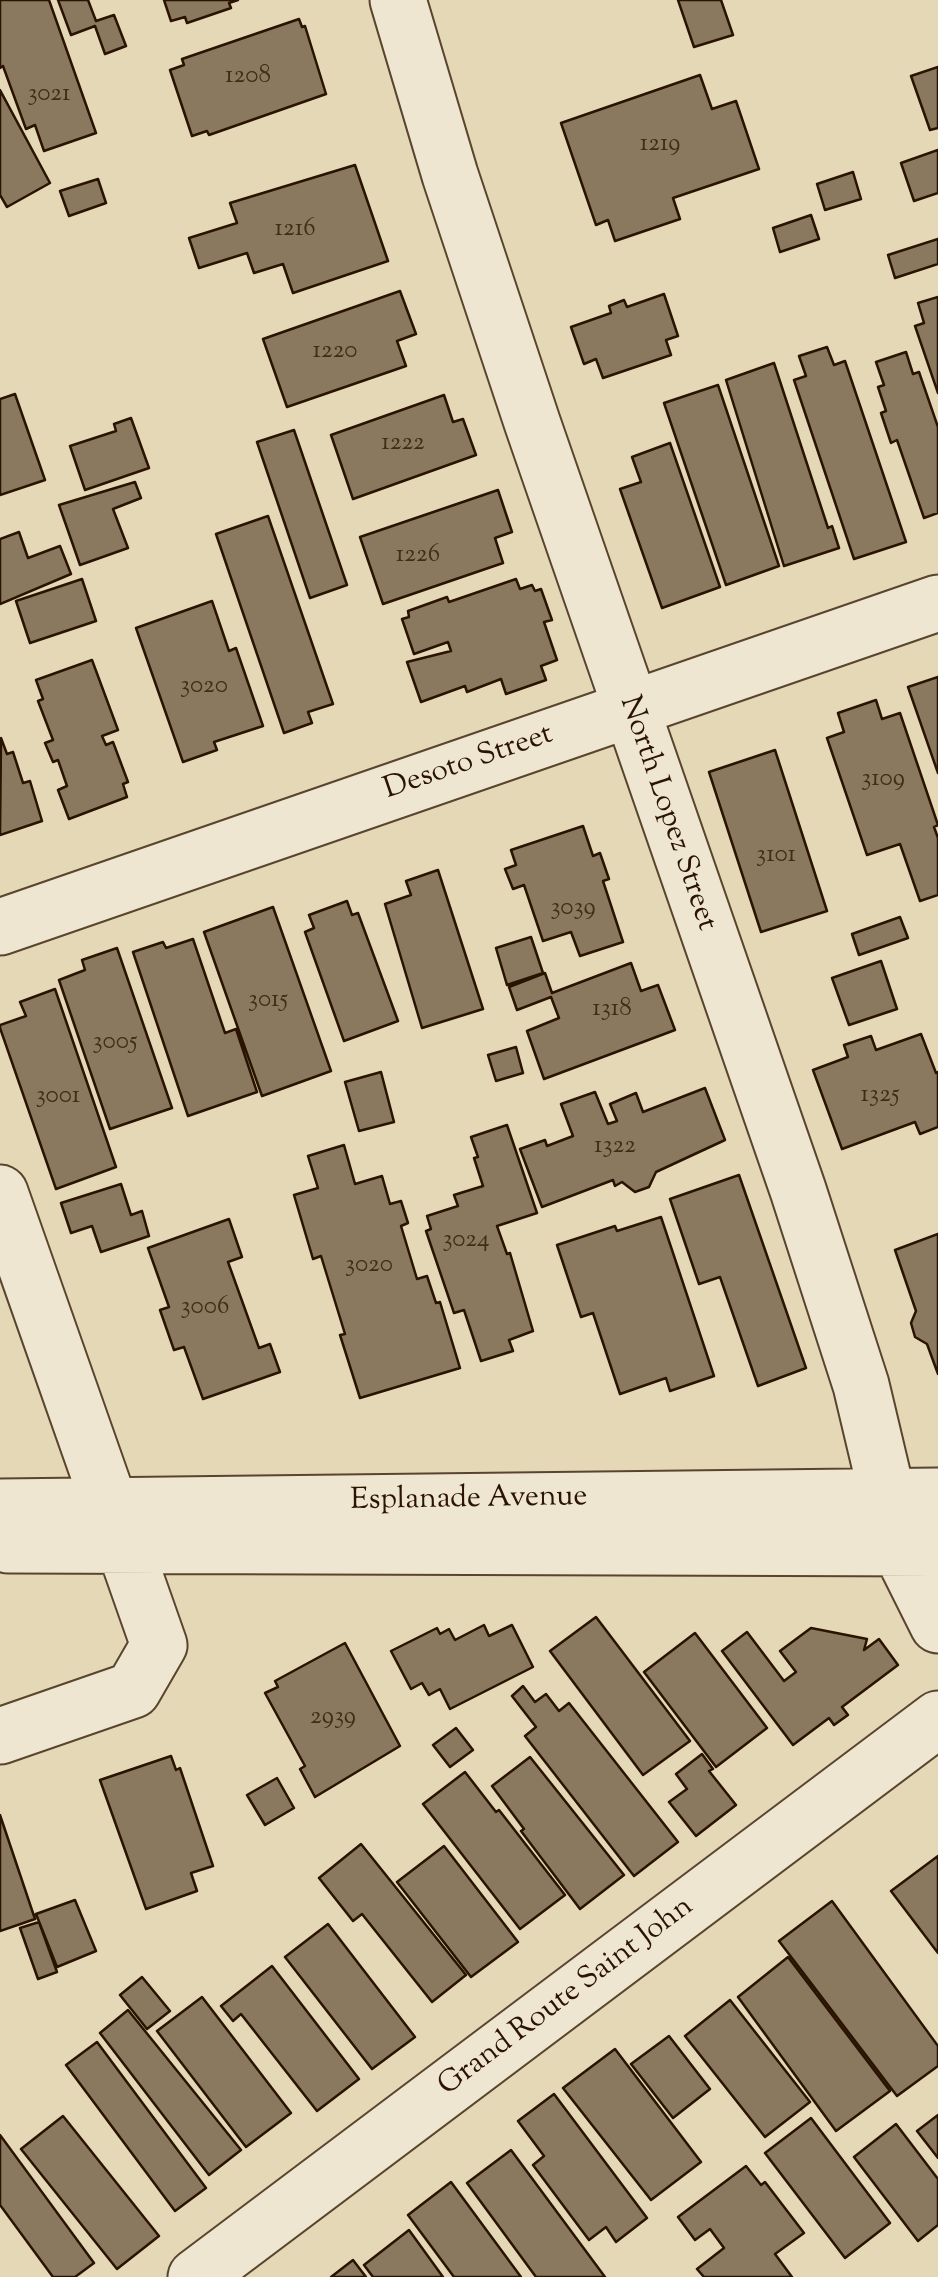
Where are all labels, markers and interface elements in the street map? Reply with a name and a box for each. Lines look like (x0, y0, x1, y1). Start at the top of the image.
house number: 1208 (225, 63, 271, 93)
house number: 3021 (27, 81, 71, 111)
house number: 1219 (640, 131, 680, 161)
house number: 1216 (274, 216, 316, 246)
house number: 1220 (312, 338, 358, 368)
house number: 1222 (381, 430, 425, 460)
house number: 1226 (396, 542, 440, 572)
house number: 3020 (180, 673, 228, 703)
street label: North Lopez Street (609, 692, 723, 936)
street label: Desoto Street (380, 718, 558, 810)
house number: 3109 (861, 766, 905, 796)
house number: 3101 (756, 842, 796, 872)
house number: 3039 (550, 895, 596, 925)
house number: 3015 (248, 987, 288, 1017)
house number: 1318 (592, 996, 632, 1026)
house number: 3005 (93, 1029, 137, 1059)
house number: 1325 (861, 1082, 899, 1112)
house number: 3001 (36, 1083, 80, 1113)
house number: 1322 (594, 1133, 636, 1163)
house number: 3024 (442, 1227, 490, 1257)
house number: 3020 (345, 1252, 393, 1282)
house number: 3006 (181, 1294, 229, 1324)
street label: Esplanade Avenue (350, 1481, 588, 1521)
house number: 2939 (310, 1704, 356, 1734)
street label: Grand Route Saint John (432, 1890, 702, 2106)

